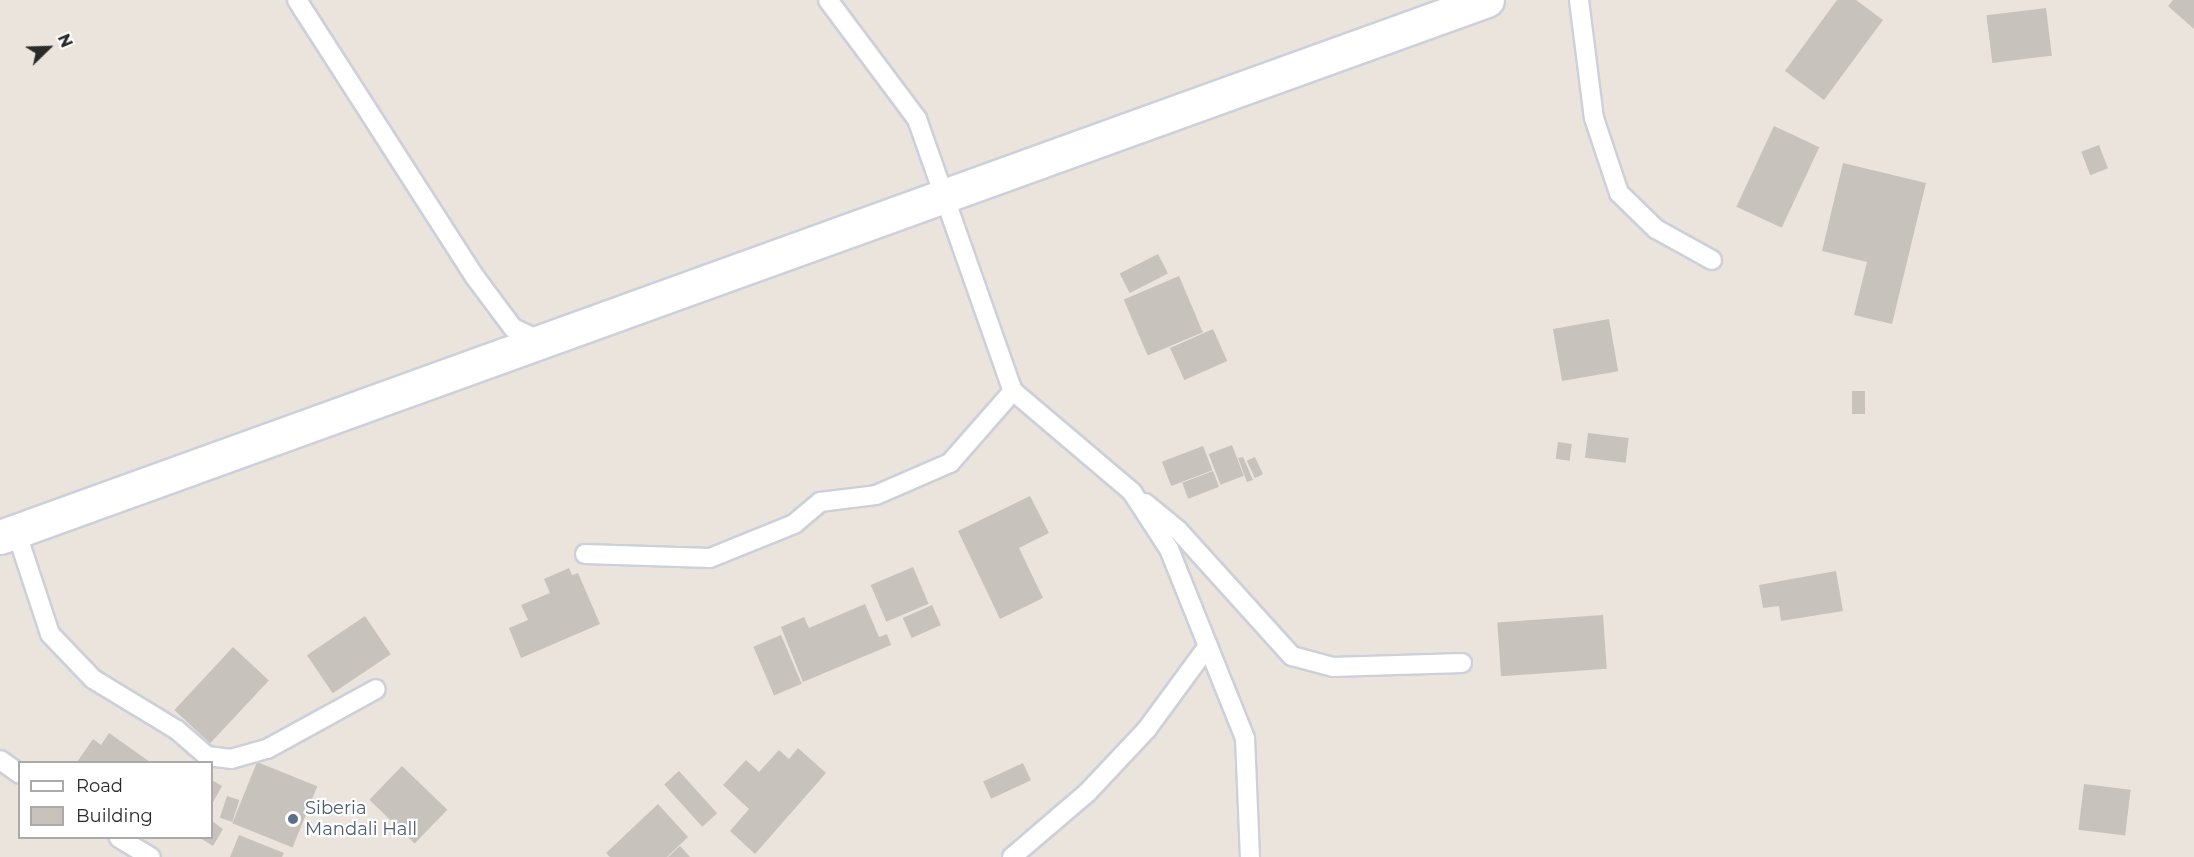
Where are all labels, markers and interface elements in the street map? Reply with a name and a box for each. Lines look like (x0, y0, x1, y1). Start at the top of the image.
north arrow (18, 18, 78, 78)
text: N (54, 31, 76, 50)
legend (18, 761, 213, 839)
text: Road (76, 775, 123, 797)
place label: Siberia Mandali Hall (305, 798, 417, 840)
text: Building (76, 805, 153, 827)
marker: Siberia Mandali Hall (286, 812, 300, 826)

